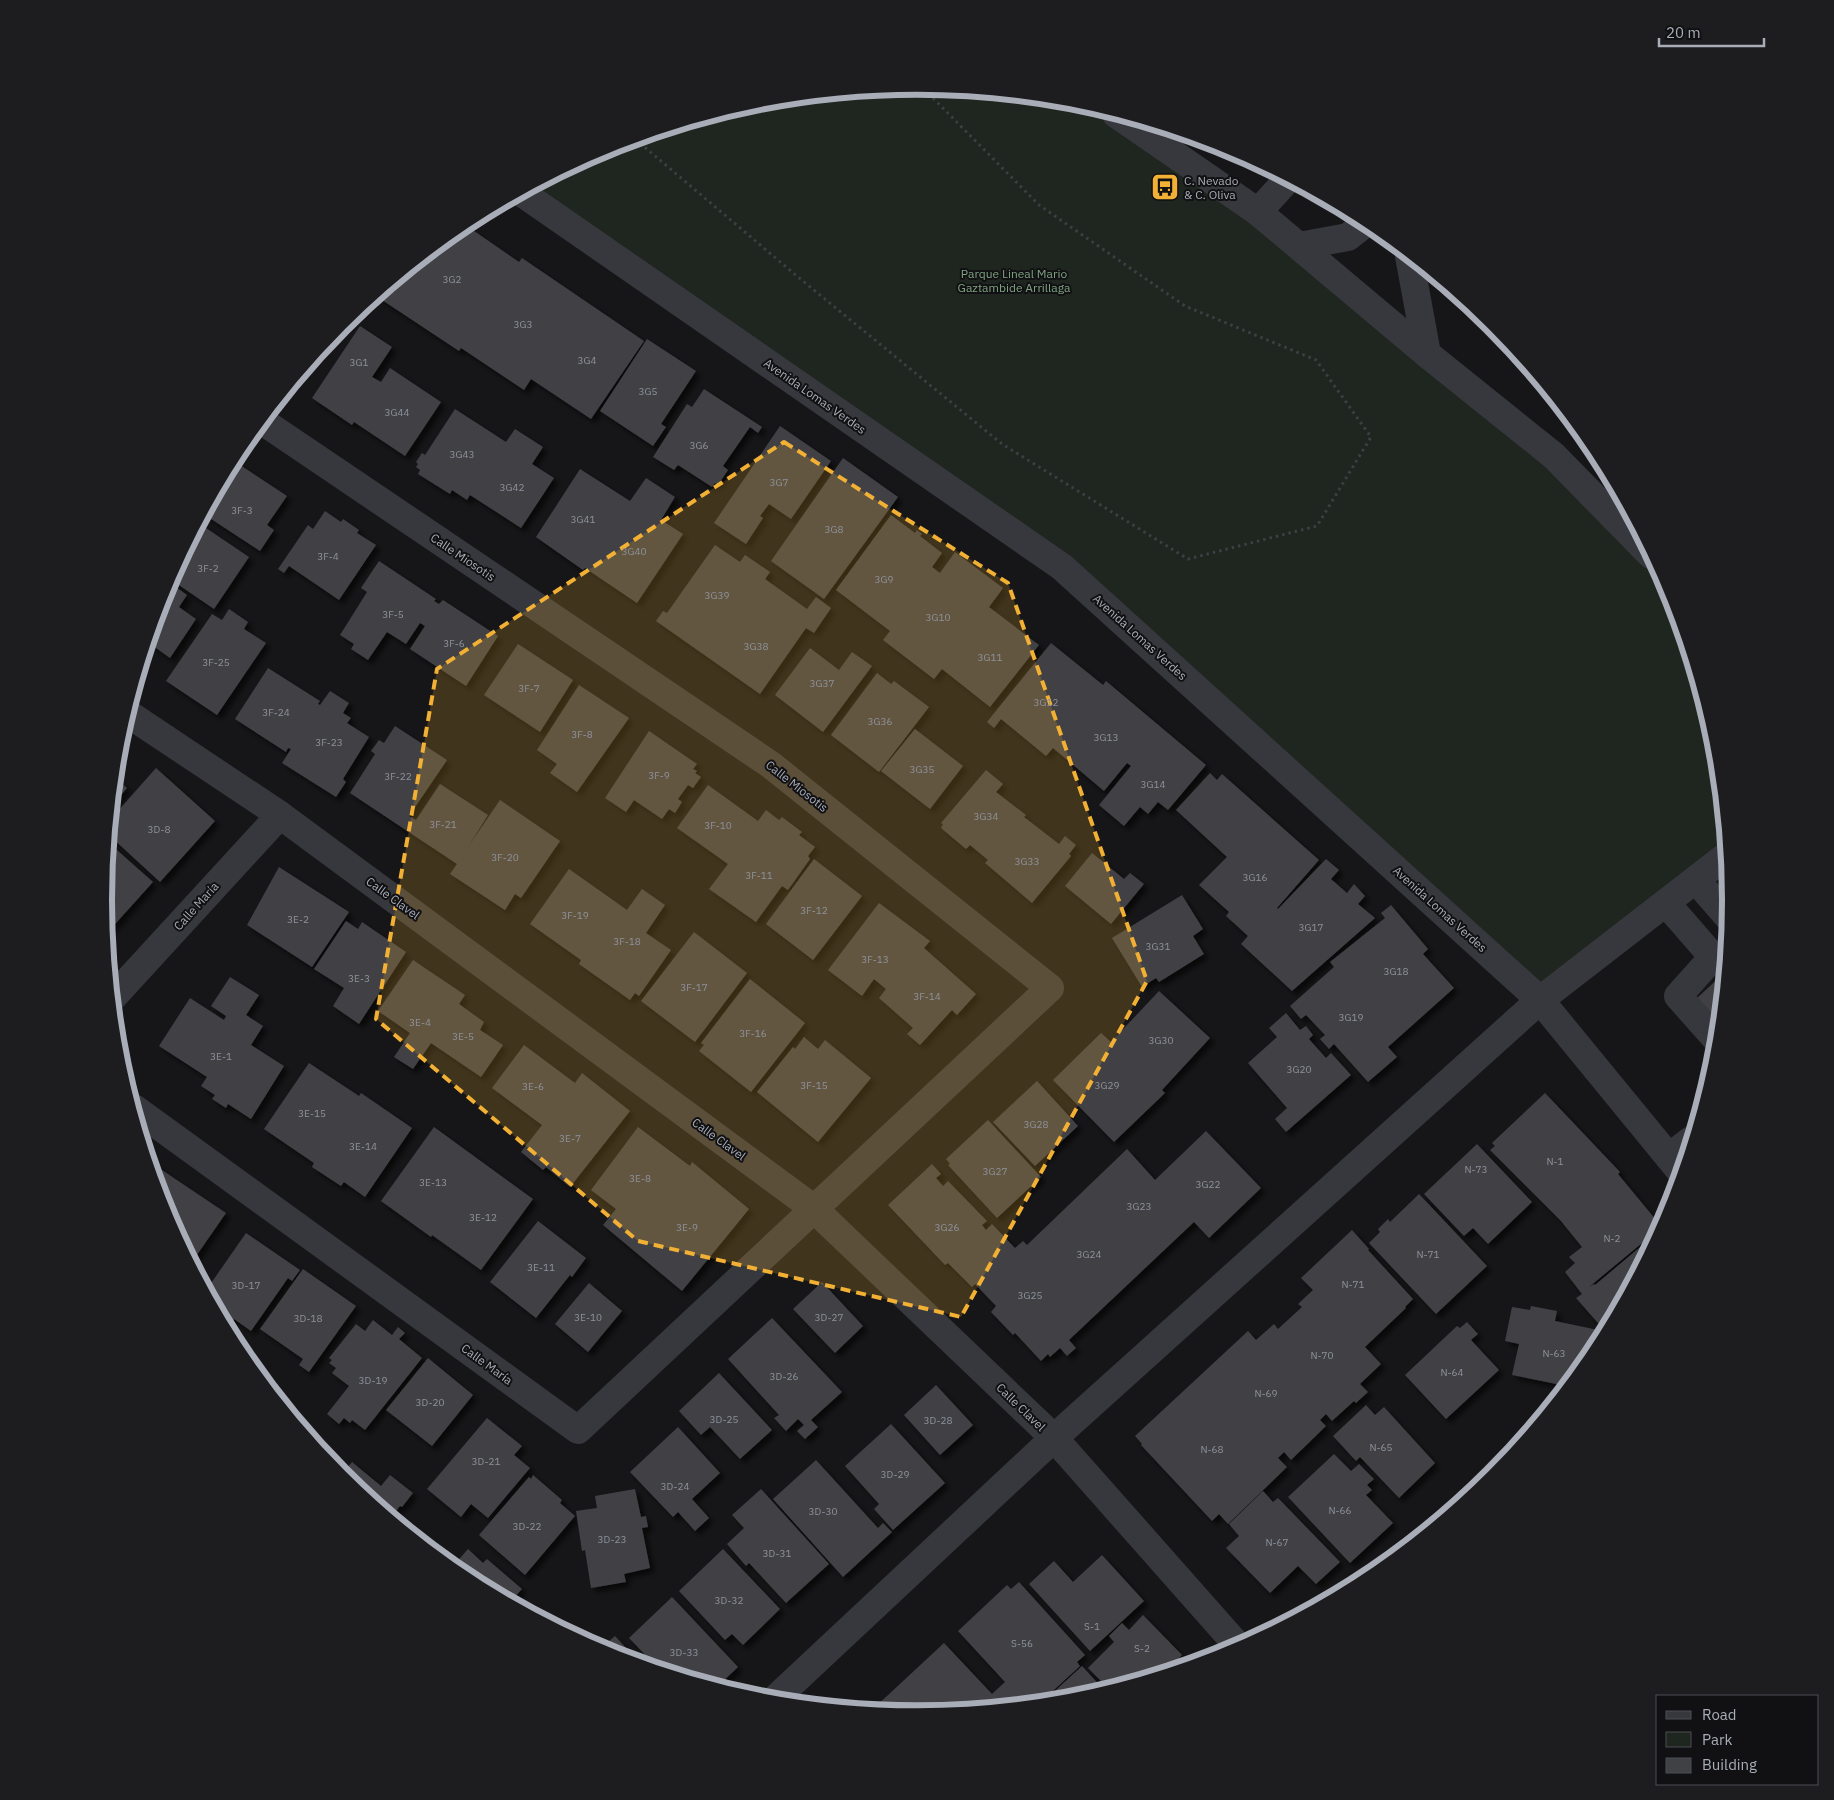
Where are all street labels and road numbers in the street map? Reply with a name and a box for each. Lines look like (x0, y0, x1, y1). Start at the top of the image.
street label: Avenida Lomas Verdes (761, 355, 869, 437)
street label: Calle Miosotis (428, 530, 498, 584)
street label: Avenida Lomas Verdes (1090, 591, 1190, 683)
street label: Calle Miosotis (763, 757, 831, 815)
street label: Avenida Lomas Verdes (1390, 863, 1490, 955)
street label: Calle Clavel (363, 874, 423, 922)
street label: Calle María (170, 878, 222, 933)
street label: Calle Clavel (689, 1115, 749, 1163)
street label: Calle María (458, 1340, 516, 1388)
street label: Calle Clavel (993, 1380, 1049, 1434)

